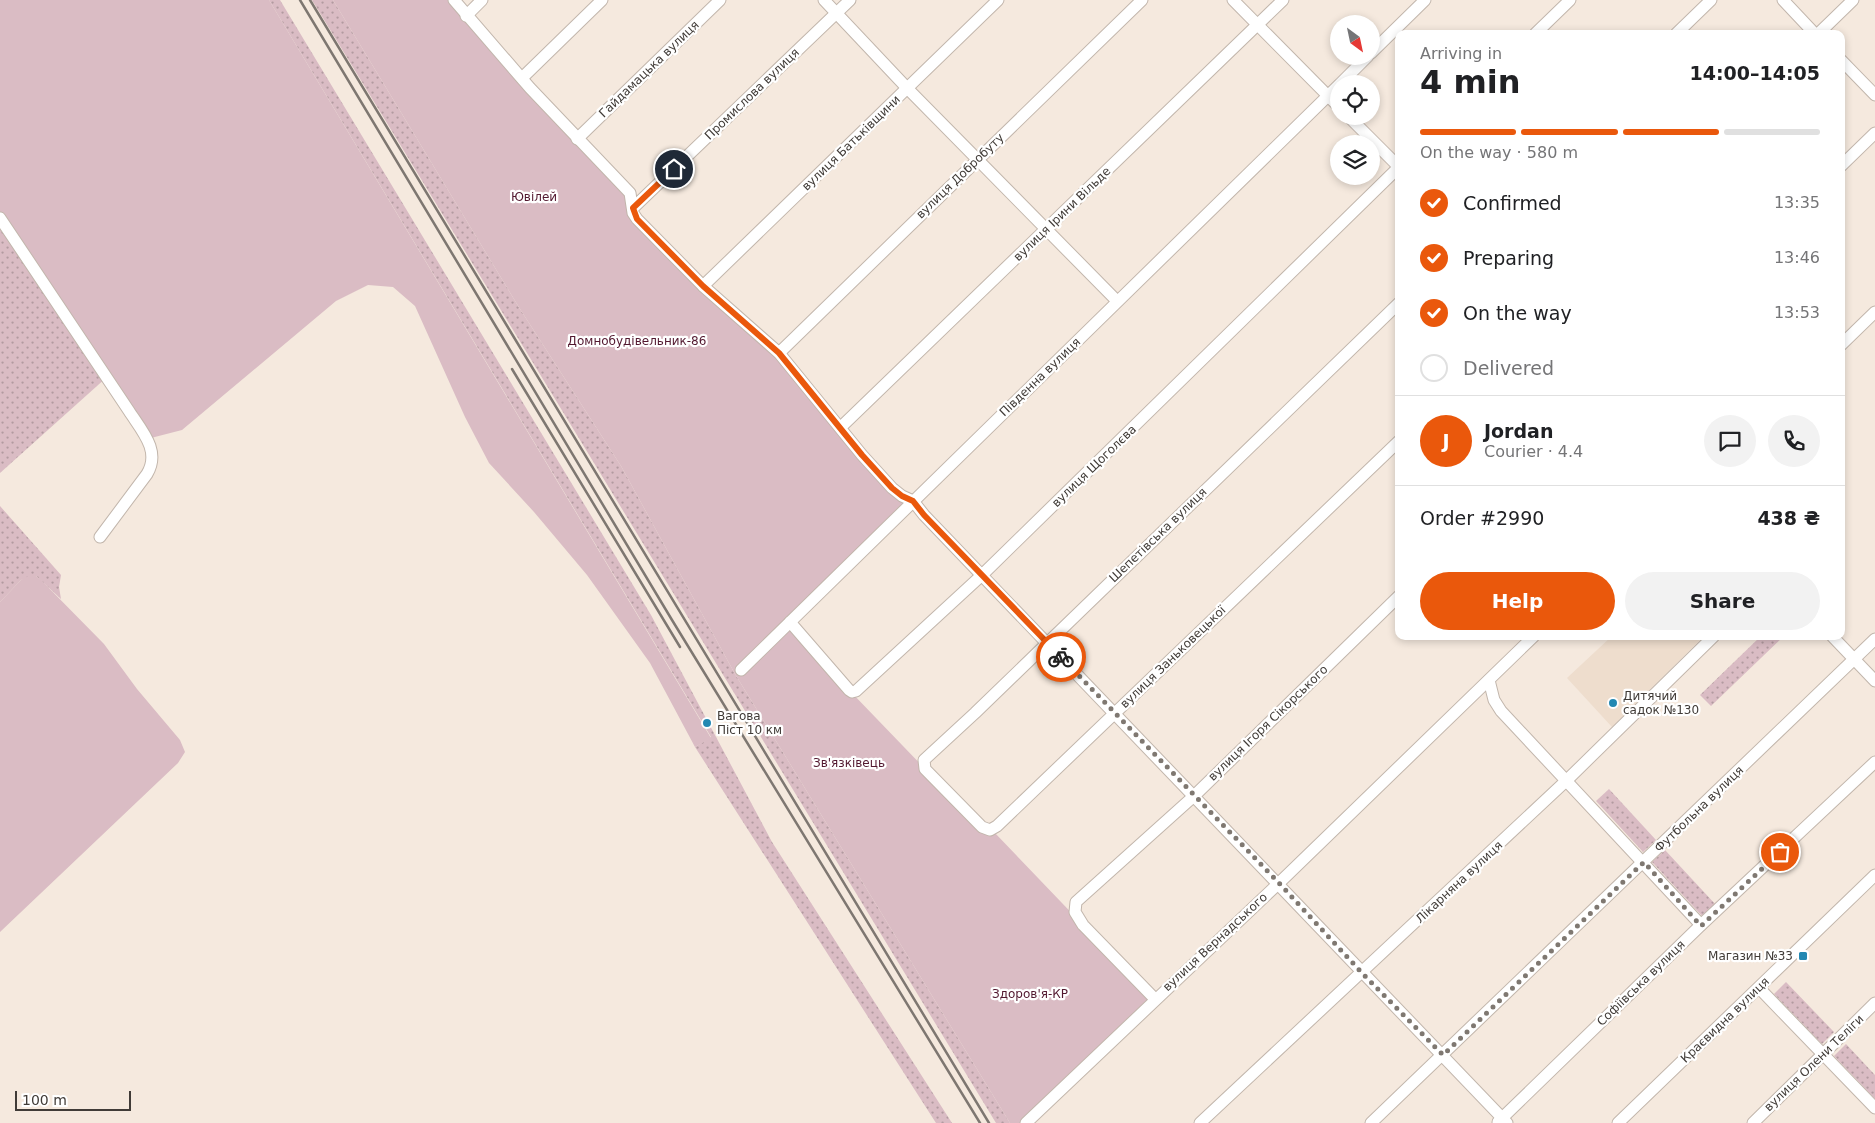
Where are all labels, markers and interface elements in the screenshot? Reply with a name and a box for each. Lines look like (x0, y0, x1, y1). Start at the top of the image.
north arrow (1330, 15, 1380, 65)
map controls (1330, 15, 1380, 185)
street label: Гайдамацька вулиця (596, 18, 702, 120)
text: Arriving in (1420, 44, 1502, 63)
street label: Промислова вулиця (702, 45, 802, 143)
text: 14:00–14:05 (1690, 62, 1820, 84)
text: 4 min (1420, 63, 1521, 101)
button: locate (1330, 75, 1380, 125)
street label: вулиця Батьківщини (799, 92, 903, 194)
street label: вулиця Добробуту (913, 130, 1007, 222)
button: layers (1330, 135, 1380, 185)
text: On the way · 580 m (1420, 143, 1578, 162)
pin (653, 148, 695, 190)
icon: home (660, 155, 688, 183)
street label: вулиця Ірини Вільде (1011, 164, 1113, 264)
icon: check (1420, 189, 1448, 217)
park label: Ювілей (511, 190, 557, 204)
text: Confirmed (1463, 192, 1562, 214)
text: 13:35 (1774, 193, 1820, 212)
icon: check (1420, 244, 1448, 272)
text: Preparing (1463, 247, 1554, 269)
text: 13:46 (1774, 248, 1820, 267)
icon: check (1420, 299, 1448, 327)
text: On the way (1463, 302, 1572, 324)
text: 13:53 (1774, 303, 1820, 322)
park label: Домнобудівельник-86 (568, 334, 706, 348)
street label: Південна вулиця (997, 335, 1083, 419)
text: Delivered (1463, 357, 1554, 379)
button: chat (1704, 415, 1756, 467)
button: phone (1768, 415, 1820, 467)
text: Jordan (1484, 420, 1553, 442)
street label: вулиця Щоголєва (1049, 422, 1139, 510)
text: J (1442, 430, 1450, 452)
text: Courier · 4.4 (1484, 442, 1583, 461)
street label: Шепетівська вулиця (1106, 485, 1210, 585)
text: Order #2990 (1420, 507, 1544, 529)
text: 438 ₴ (1757, 507, 1820, 529)
button: Help (1420, 572, 1615, 630)
button: Share (1625, 572, 1820, 630)
street label: вулиця Заньковецької (1117, 603, 1229, 711)
courier (1036, 632, 1086, 682)
icon: bike (1047, 643, 1075, 671)
street label: вулиця Ігоря Сікорського (1205, 662, 1331, 784)
place label: Дитячий садок №130 (1623, 689, 1699, 717)
marker: Дитячий садок №130 (1607, 697, 1619, 709)
place label: Вагова Піст 10 км (717, 709, 782, 737)
marker: Вагова Піст 10 км (701, 717, 713, 729)
park label: Зв'язківець (813, 756, 885, 770)
street label: Футбольна вулиця (1652, 763, 1746, 855)
pin (1759, 831, 1801, 873)
street label: Лікарняна вулиця (1413, 838, 1505, 926)
icon: bag (1766, 838, 1794, 866)
street label: вулиця Вернадського (1160, 890, 1270, 994)
street label: Софіївська вулиця (1594, 937, 1688, 1029)
place label: Магазин №33 (1708, 949, 1793, 963)
marker: Магазин №33 (1797, 950, 1809, 962)
street label: Краєвидна вулиця (1678, 974, 1772, 1066)
park label: Здоров'я-КР (992, 987, 1068, 1001)
street label: вулиця Олени Теліги (1761, 1012, 1867, 1114)
scale bar (15, 1088, 131, 1111)
text: 100 m (22, 1092, 67, 1108)

